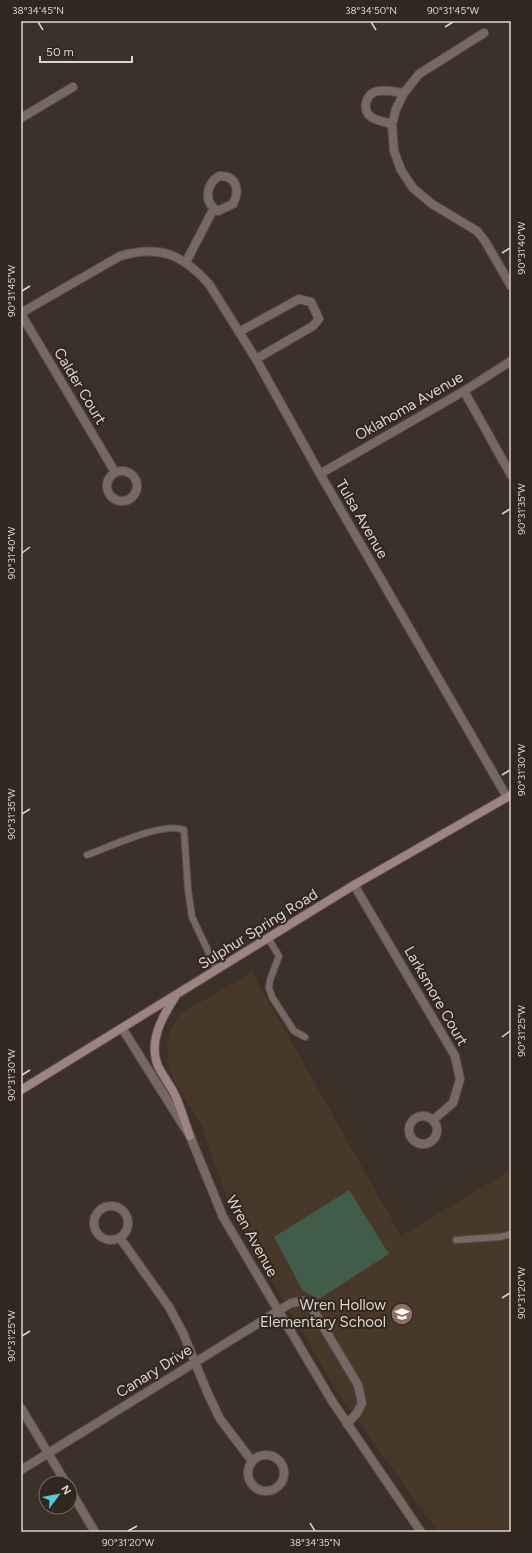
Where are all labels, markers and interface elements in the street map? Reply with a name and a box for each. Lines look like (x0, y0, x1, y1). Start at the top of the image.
text: 38°34'45"N (12, 4, 64, 17)
text: 38°34'50"N (345, 4, 397, 17)
text: 90°31'45"W (427, 4, 479, 17)
scale bar (40, 38, 132, 64)
text: 50 m (46, 45, 74, 59)
text: 90°31'40"W (515, 221, 528, 274)
text: 90°31'45"W (5, 265, 18, 317)
street label: Calder Court (50, 344, 110, 428)
street label: Oklahoma Avenue (352, 368, 466, 444)
street label: Tulsa Avenue (332, 476, 392, 562)
text: 90°31'35"W (515, 483, 528, 535)
text: 90°31'40"W (5, 526, 18, 579)
text: 90°31'30"W (515, 744, 528, 796)
text: 90°31'35"W (5, 788, 18, 840)
street label: Sulphur Spring Road (195, 885, 321, 973)
street label: Larksmore Court (400, 943, 472, 1049)
text: 90°31'25"W (515, 1005, 528, 1057)
text: 90°31'30"W (5, 1049, 18, 1101)
street label: Wren Avenue (222, 1192, 282, 1280)
text: 90°31'20"W (515, 1267, 528, 1319)
place label: Wren Hollow Elementary School (260, 1296, 386, 1331)
school or university icon: Wren Hollow Elementary School (389, 1301, 415, 1327)
text: 90°31'25"W (5, 1310, 18, 1362)
street label: Canary Drive (113, 1341, 195, 1401)
north arrow (38, 1475, 78, 1515)
text: N (58, 1483, 74, 1497)
text: 90°31'20"W (102, 1536, 154, 1549)
text: 38°34'35"N (289, 1536, 341, 1549)

